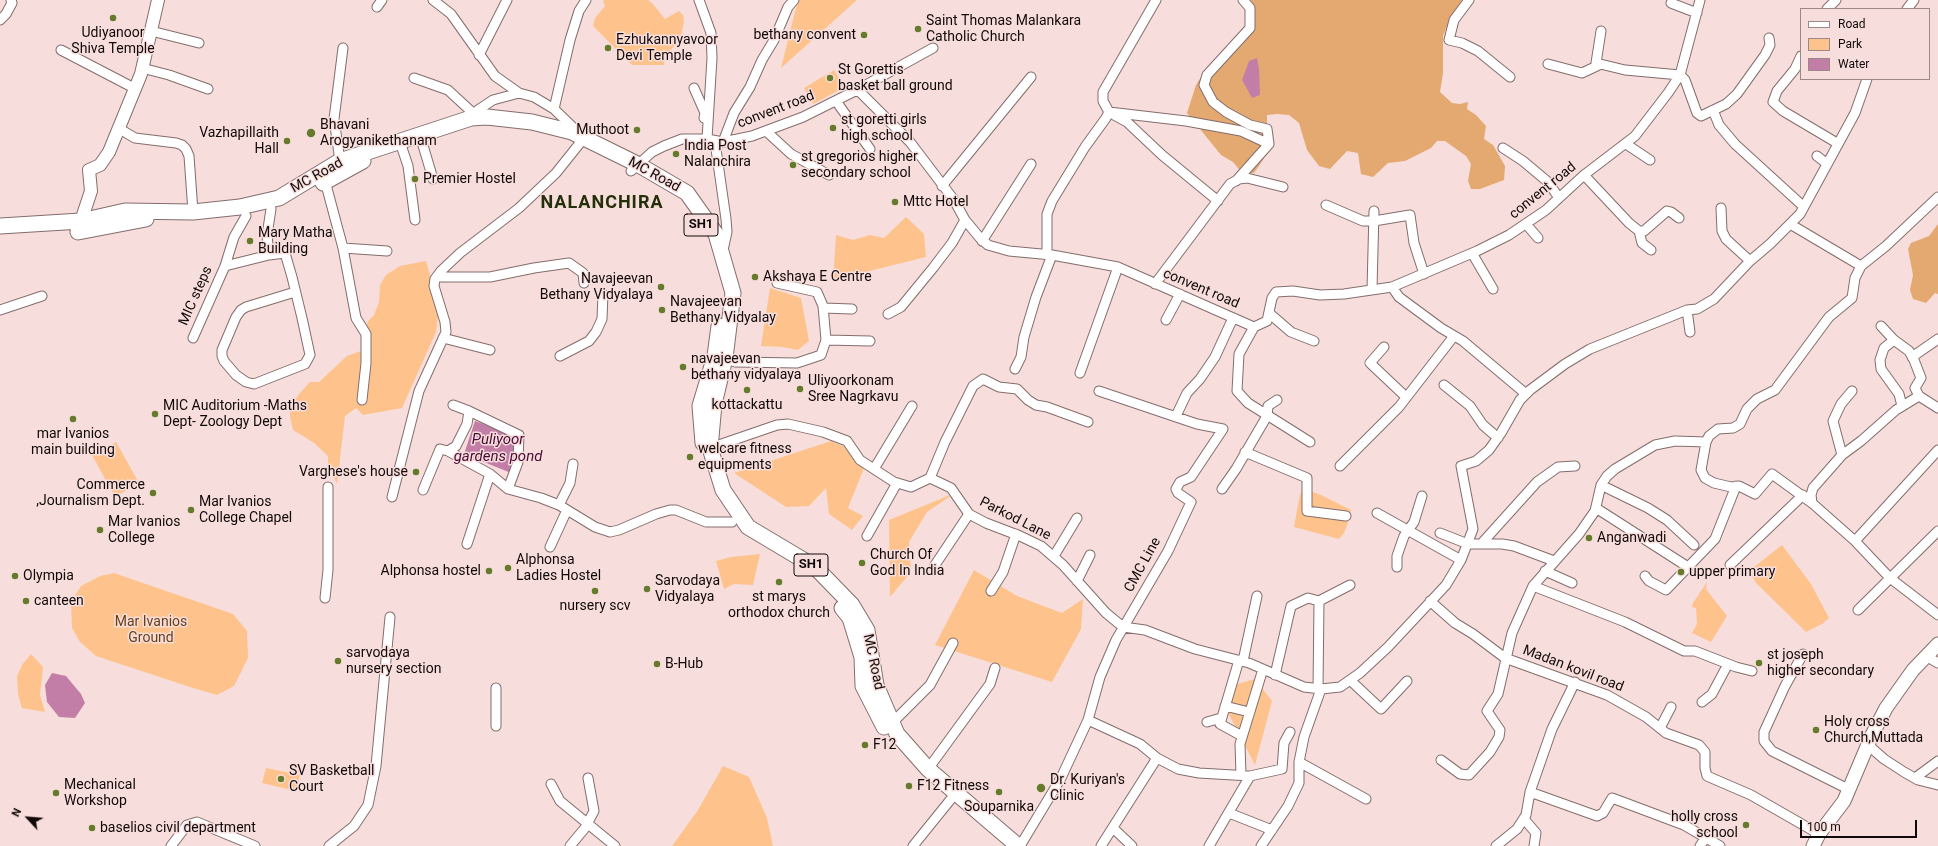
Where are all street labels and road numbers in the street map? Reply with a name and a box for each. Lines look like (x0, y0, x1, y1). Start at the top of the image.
street label: convent road (735, 88, 817, 132)
street label: MC Road (625, 154, 683, 196)
street label: MC Road (288, 155, 346, 197)
street label: convent road (1506, 159, 1580, 223)
road number: SH1 (684, 214, 718, 236)
street label: MIC steps (176, 264, 216, 328)
street label: convent road (1160, 265, 1242, 313)
street label: Parkod Lane (976, 494, 1054, 544)
street label: CMC Line (1121, 535, 1165, 595)
road number: SH1 (794, 554, 828, 576)
street label: MC Road (859, 632, 887, 692)
street label: Madan kovil road (1520, 642, 1626, 696)

